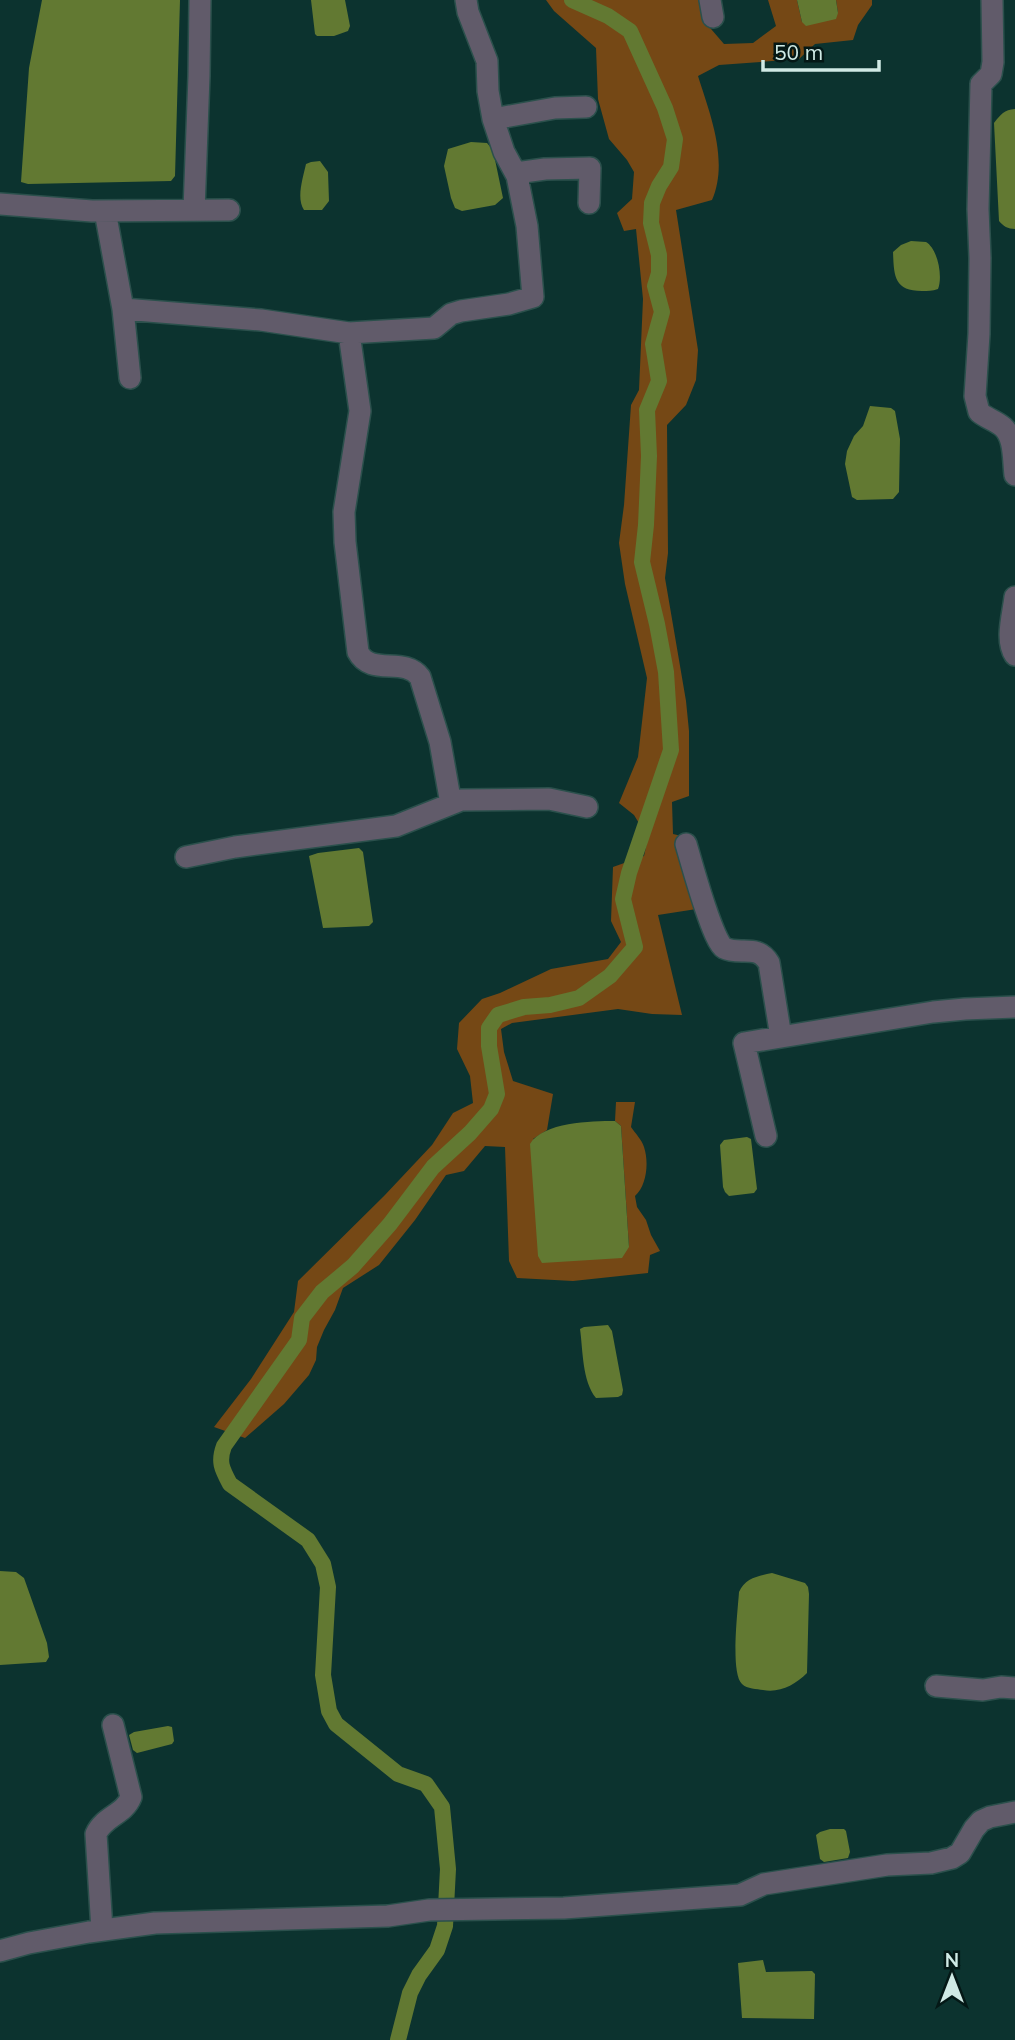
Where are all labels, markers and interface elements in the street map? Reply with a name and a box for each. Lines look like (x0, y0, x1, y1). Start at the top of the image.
scale bar (763, 28, 878, 72)
text: 50 m (774, 39, 823, 65)
north arrow (917, 1942, 987, 2012)
text: N (945, 1948, 959, 1972)

